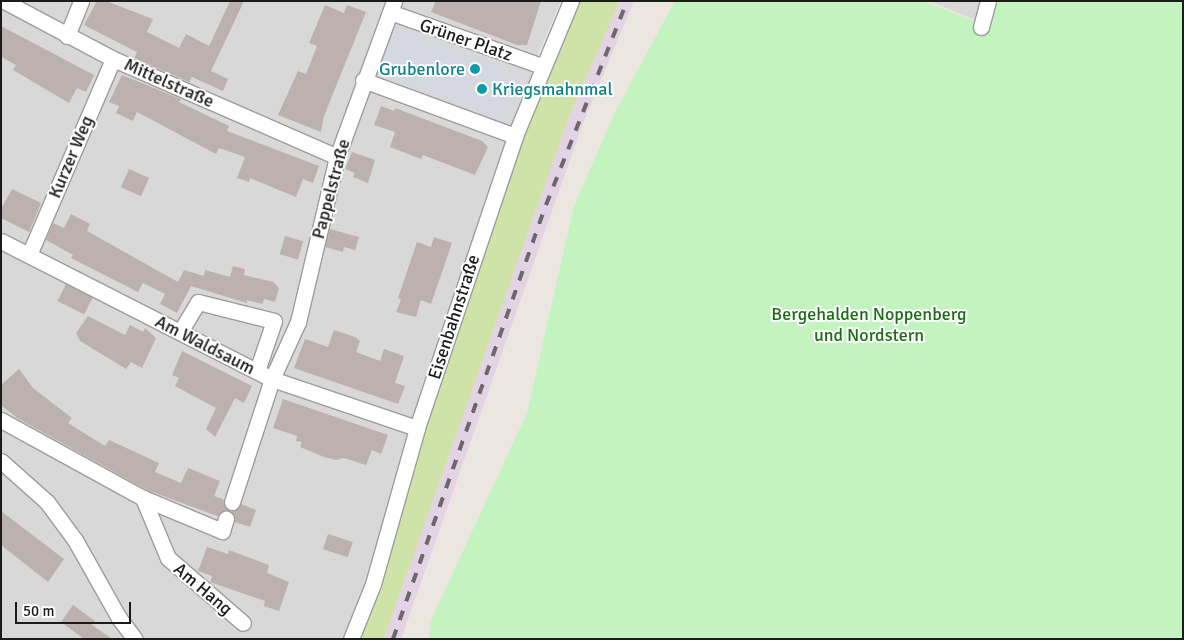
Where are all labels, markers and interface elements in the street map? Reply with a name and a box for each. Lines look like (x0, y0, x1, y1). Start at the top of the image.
street label: Grüner Platz (417, 14, 515, 66)
street label: Mittelstraße (121, 54, 217, 112)
place label: Grubenlore (379, 58, 465, 80)
marker: Grubenlore (469, 63, 481, 75)
place label: Kriegsmahnmal (492, 78, 613, 100)
marker: Kriegsmahnmal (476, 83, 488, 95)
street label: Kurzer Weg (44, 113, 98, 201)
street label: Pappelstraße (307, 137, 355, 241)
street label: Eisenbahnstraße (424, 252, 484, 382)
park label: Bergehalden Noppenberg und Nordstern (771, 304, 967, 346)
street label: Am Waldsaum (152, 311, 258, 379)
street label: Am Hang (169, 558, 237, 620)
scale bar (18, 592, 134, 624)
text: 50 m (23, 602, 54, 620)

